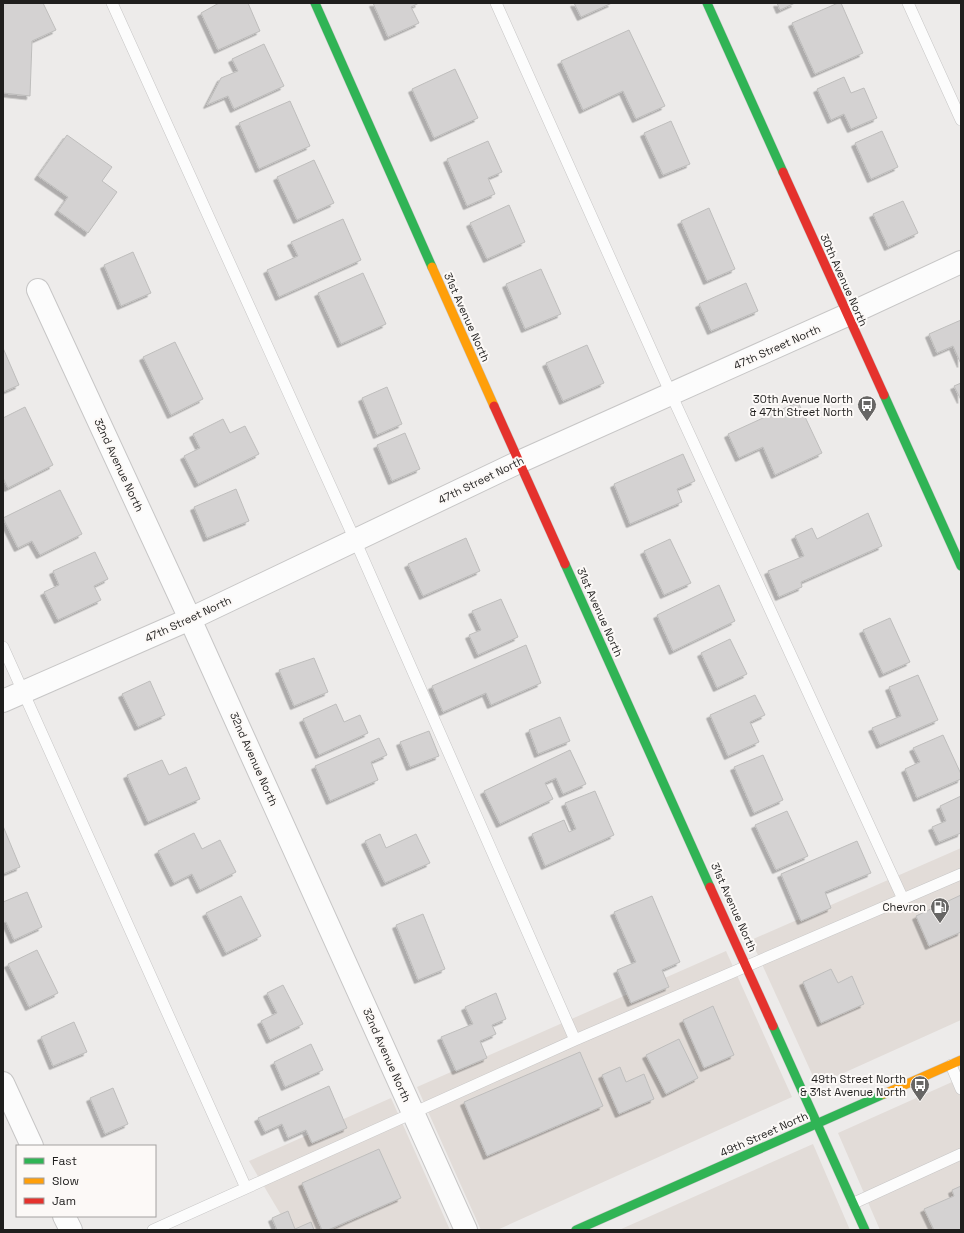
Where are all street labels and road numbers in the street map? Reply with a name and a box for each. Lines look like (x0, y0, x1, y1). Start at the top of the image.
street label: 30th Avenue North (817, 232, 871, 328)
street label: 31st Avenue North (441, 270, 493, 364)
street label: 47th Street North (731, 322, 823, 372)
street label: 32nd Avenue North (91, 416, 147, 514)
street label: 47th Street North (436, 453, 526, 507)
street label: 31st Avenue North (574, 565, 626, 659)
street label: 47th Street North (143, 593, 233, 645)
street label: 32nd Avenue North (227, 710, 281, 808)
street label: 31st Avenue North (708, 860, 760, 954)
street label: 32nd Avenue North (360, 1006, 414, 1104)
street label: 49th Street North (718, 1108, 810, 1160)

